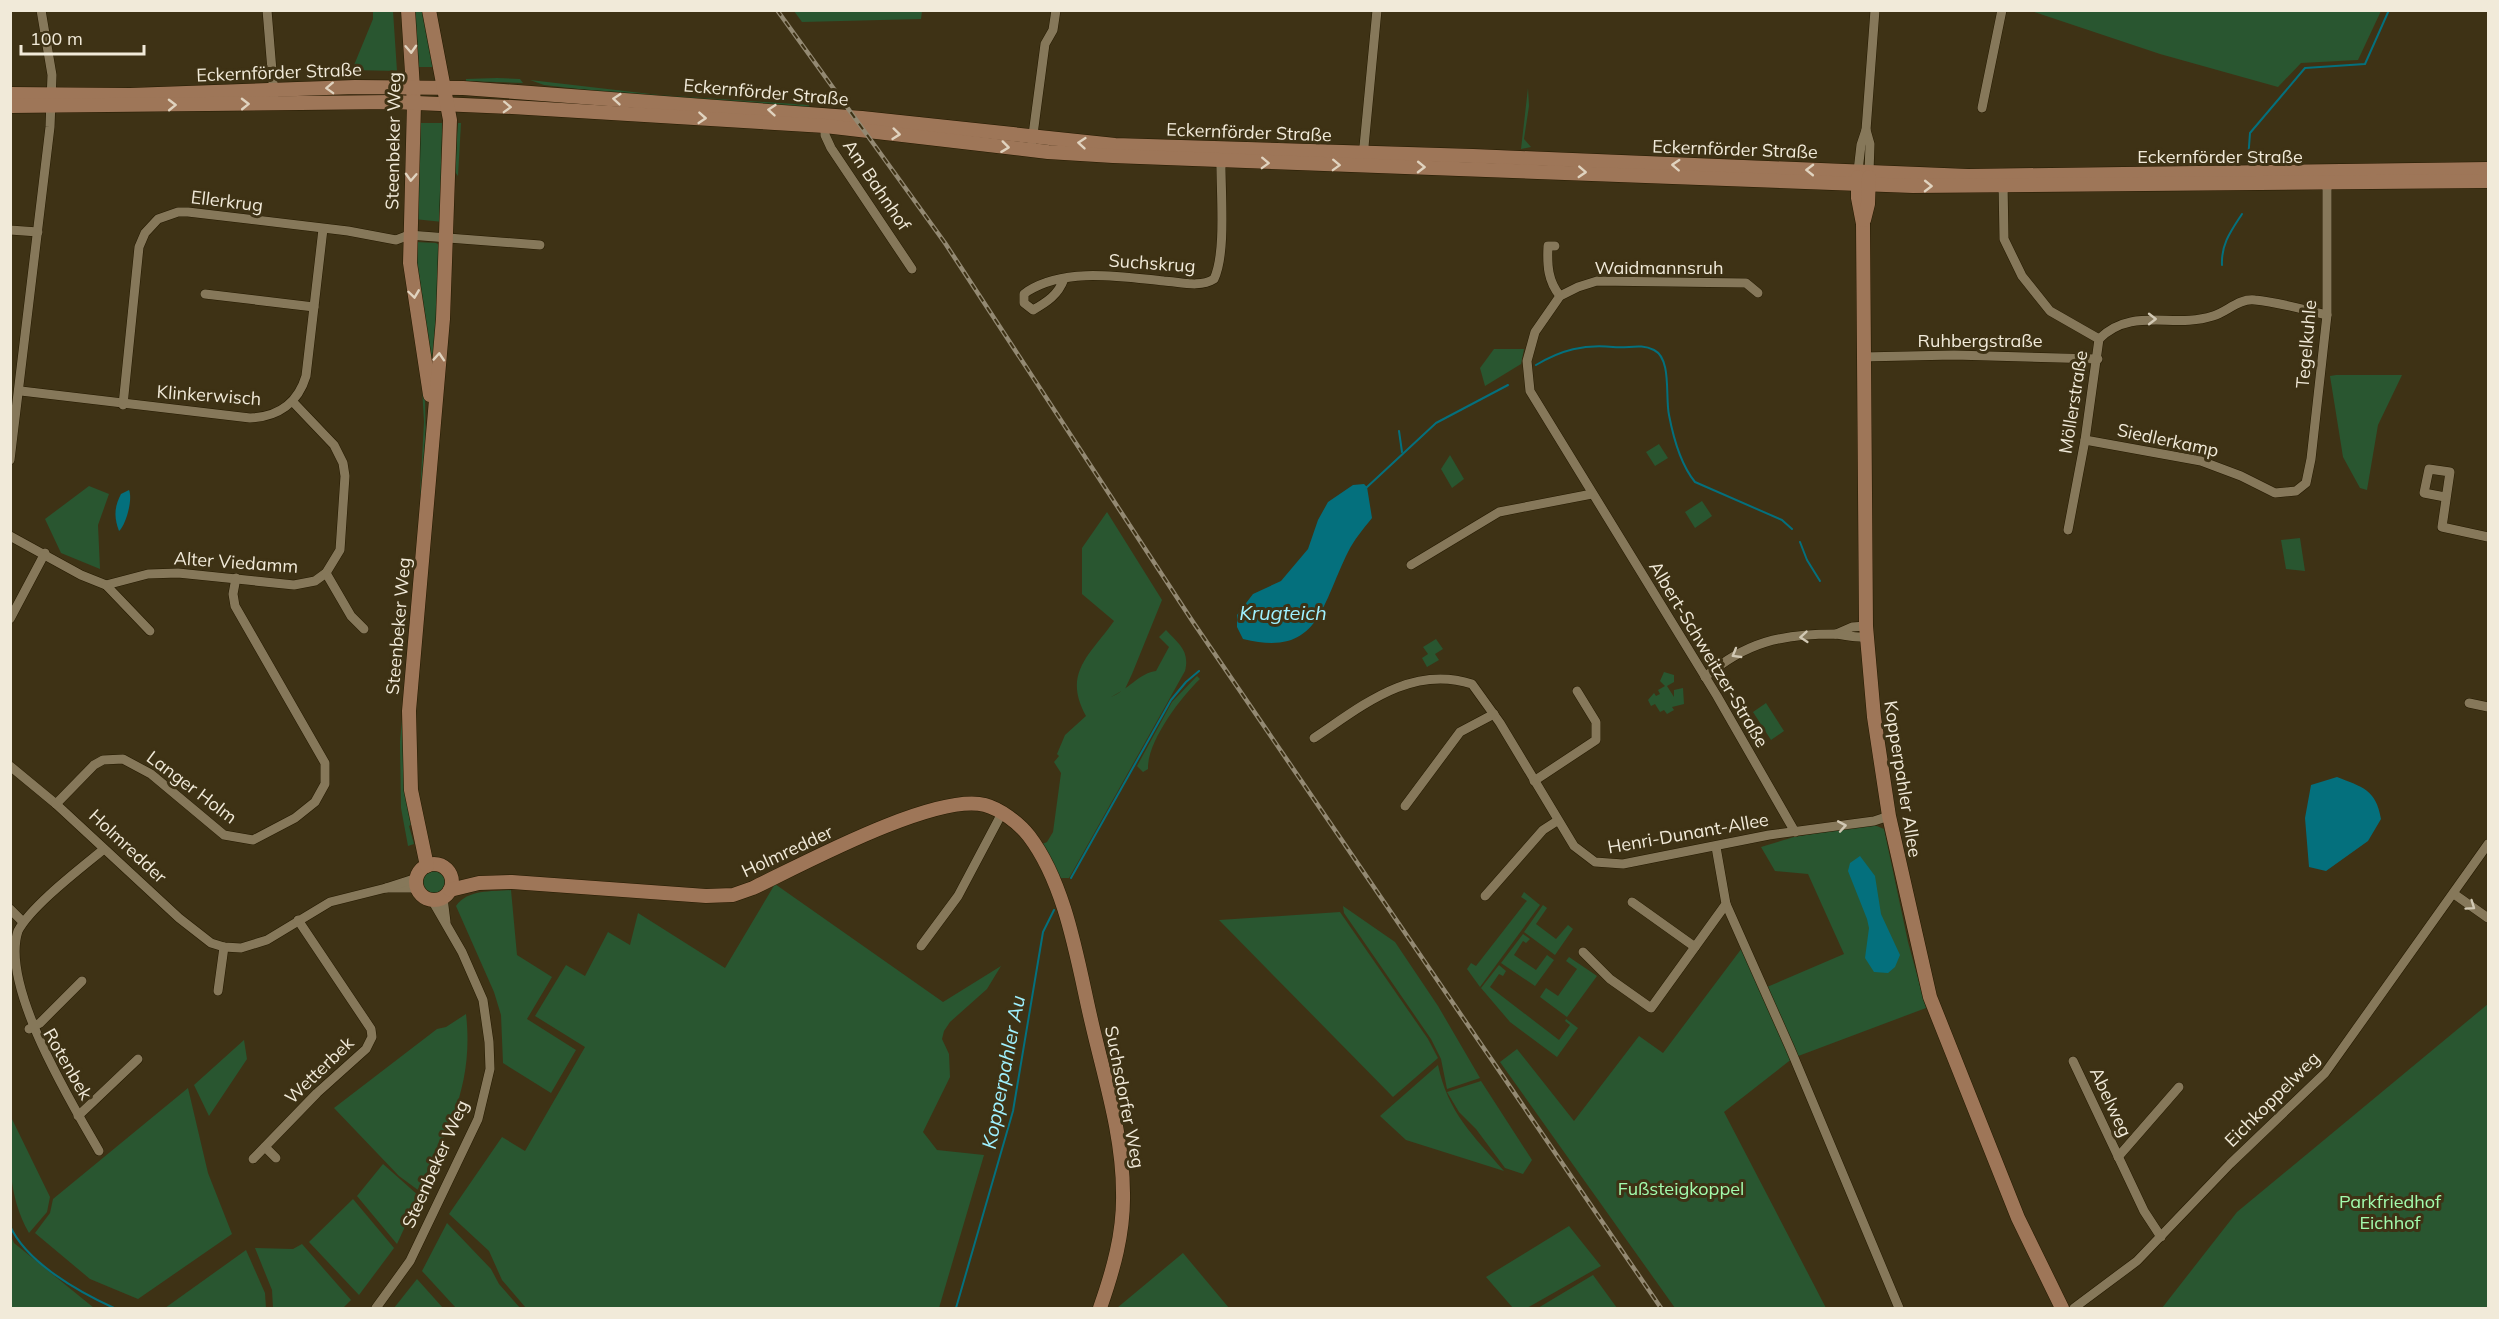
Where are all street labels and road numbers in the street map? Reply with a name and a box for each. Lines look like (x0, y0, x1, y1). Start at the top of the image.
street label: Eckernförder Straße (196, 58, 362, 86)
street label: Steenbeker Weg (380, 72, 406, 210)
street label: Eckernförder Straße (683, 73, 849, 111)
street label: Eckernförder Straße (1166, 118, 1332, 146)
street label: Am Bahnhof (838, 135, 916, 236)
street label: Eckernförder Straße (1652, 135, 1818, 163)
street label: Eckernförder Straße (2137, 145, 2303, 168)
street label: Ellerkrug (190, 185, 264, 217)
street label: Suchskrug (1108, 248, 1196, 278)
street label: Waidmannsruh (1595, 256, 1723, 279)
street label: Tegelkuhle (2291, 299, 2321, 389)
street label: Ruhbergstraße (1918, 329, 2042, 352)
street label: Möllerstraße (2053, 349, 2093, 455)
street label: Klinkerwisch (156, 380, 262, 410)
street label: Siedlerkamp (2115, 418, 2221, 462)
street label: Alter Viedamm (173, 546, 299, 578)
street label: Steenbeker Weg (381, 556, 415, 696)
street label: Albert-Schweitzer-Straße (1644, 557, 1774, 751)
street label: Kopperpahler Allee (1879, 699, 1927, 859)
street label: Langer Holm (142, 746, 242, 828)
street label: Holmredder (84, 804, 172, 888)
street label: Henri-Dunant-Allee (1606, 808, 1770, 858)
street label: Holmredder (738, 820, 837, 882)
street label: Rotenbek (38, 1024, 98, 1105)
street label: Suchsdorfer Weg (1100, 1024, 1150, 1170)
street label: Wetterbek (280, 1031, 359, 1109)
street label: Eichkoppelweg (2220, 1047, 2324, 1151)
street label: Abelweg (2085, 1063, 2137, 1141)
street label: Steenbeker Weg (396, 1096, 474, 1232)

